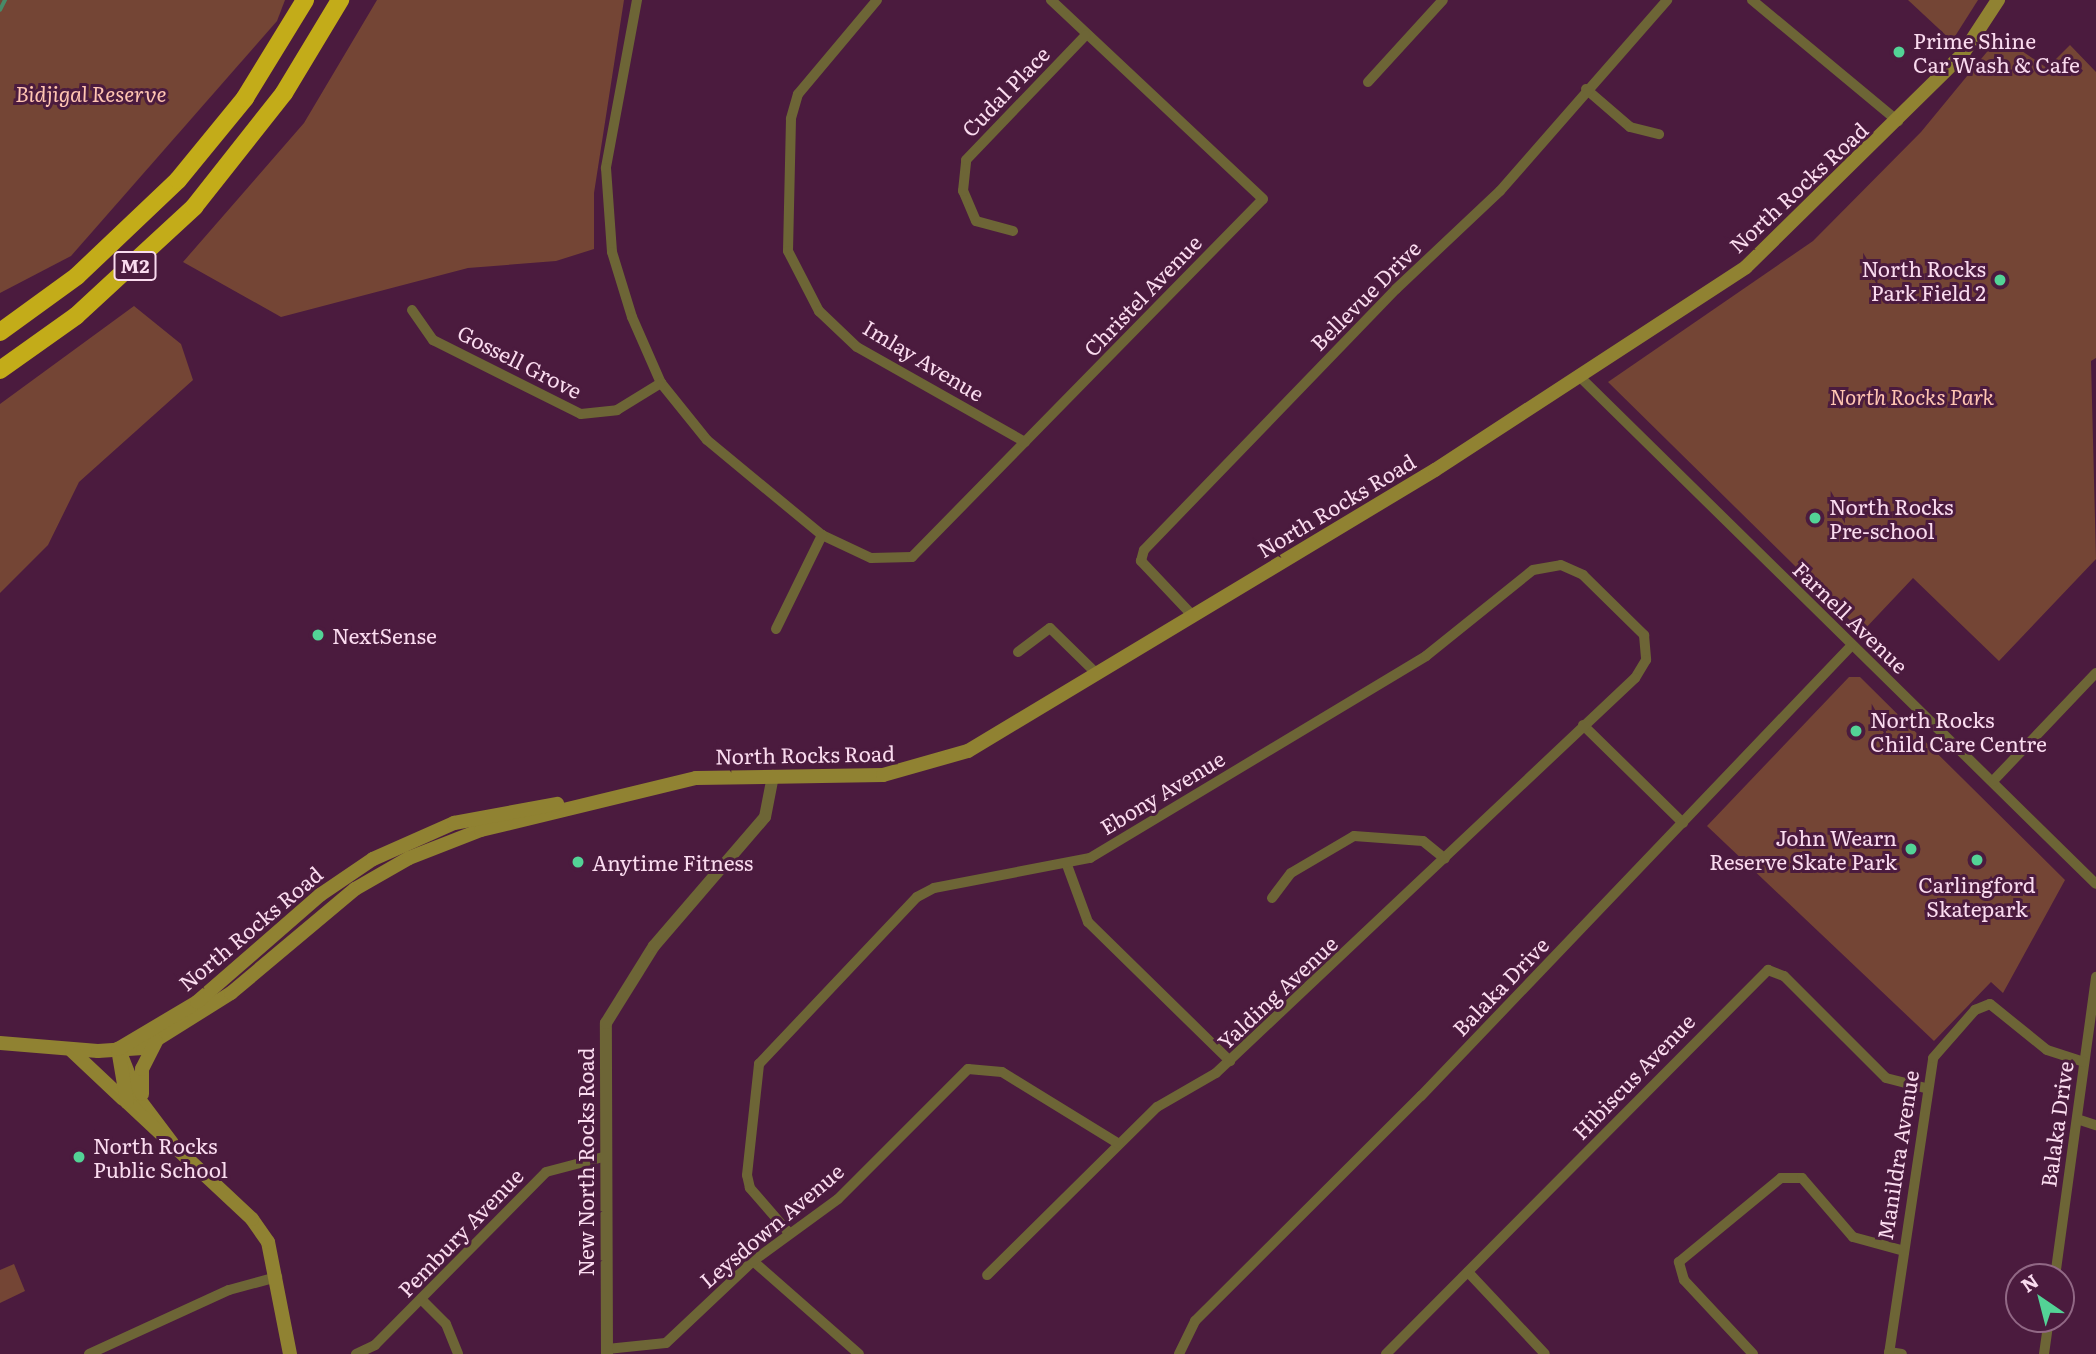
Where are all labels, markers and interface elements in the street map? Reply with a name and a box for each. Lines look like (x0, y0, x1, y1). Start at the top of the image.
place label: Prime Shine Car Wash & Cafe (1913, 27, 2080, 77)
street label: Cudal Place (956, 41, 1054, 141)
marker: Prime Shine Car Wash & Cafe (1891, 44, 1907, 60)
park label: Bidjigal Reserve (15, 80, 167, 106)
street label: North Rocks Road (1724, 116, 1872, 258)
street label: Christel Avenue (1078, 229, 1206, 361)
street label: Bellevue Drive (1305, 235, 1425, 355)
road number: M2 (112, 250, 158, 282)
place label: North Rocks Park Field 2 (1861, 255, 1986, 305)
marker: North Rocks Park Field 2 (1992, 272, 2008, 288)
street label: Imlay Avenue (859, 314, 989, 406)
street label: Gossell Grove (454, 319, 586, 403)
park label: North Rocks Park (1830, 383, 1994, 409)
street label: North Rocks Road (1252, 448, 1420, 562)
place label: North Rocks Pre-school (1829, 493, 1954, 543)
marker: North Rocks Pre-school (1807, 510, 1823, 526)
street label: Farnell Avenue (1788, 556, 1914, 678)
place label: NextSense (332, 622, 437, 648)
marker: NextSense (310, 627, 326, 643)
place label: North Rocks Child Care Centre (1870, 706, 2047, 756)
marker: North Rocks Child Care Centre (1848, 723, 1864, 739)
street label: North Rocks Road (715, 740, 895, 768)
street label: Ebony Avenue (1095, 745, 1229, 839)
place label: John Wearn Reserve Skate Park (1709, 824, 1897, 874)
marker: John Wearn Reserve Skate Park (1903, 841, 1919, 857)
place label: Anytime Fitness (592, 849, 753, 875)
marker: Carlingford Skatepark (1969, 852, 1985, 868)
marker: Anytime Fitness (570, 854, 586, 870)
street label: North Rocks Road (173, 861, 327, 995)
place label: Carlingford Skatepark (1918, 871, 2036, 921)
street label: Yalding Avenue (1212, 930, 1342, 1054)
street label: Balaka Drive (1447, 932, 1553, 1040)
street label: Hibiscus Avenue (1567, 1008, 1699, 1144)
street label: New North Rocks Road (572, 1047, 598, 1277)
street label: Balaka Drive (2035, 1059, 2077, 1189)
street label: Manildra Avenue (1871, 1068, 1923, 1242)
place label: North Rocks Public School (93, 1132, 228, 1182)
marker: North Rocks Public School (71, 1149, 87, 1165)
street label: Leysdown Avenue (694, 1158, 848, 1292)
street label: Pembury Avenue (392, 1162, 528, 1302)
north arrow (2005, 1263, 2075, 1333)
text: N (2015, 1266, 2044, 1298)

